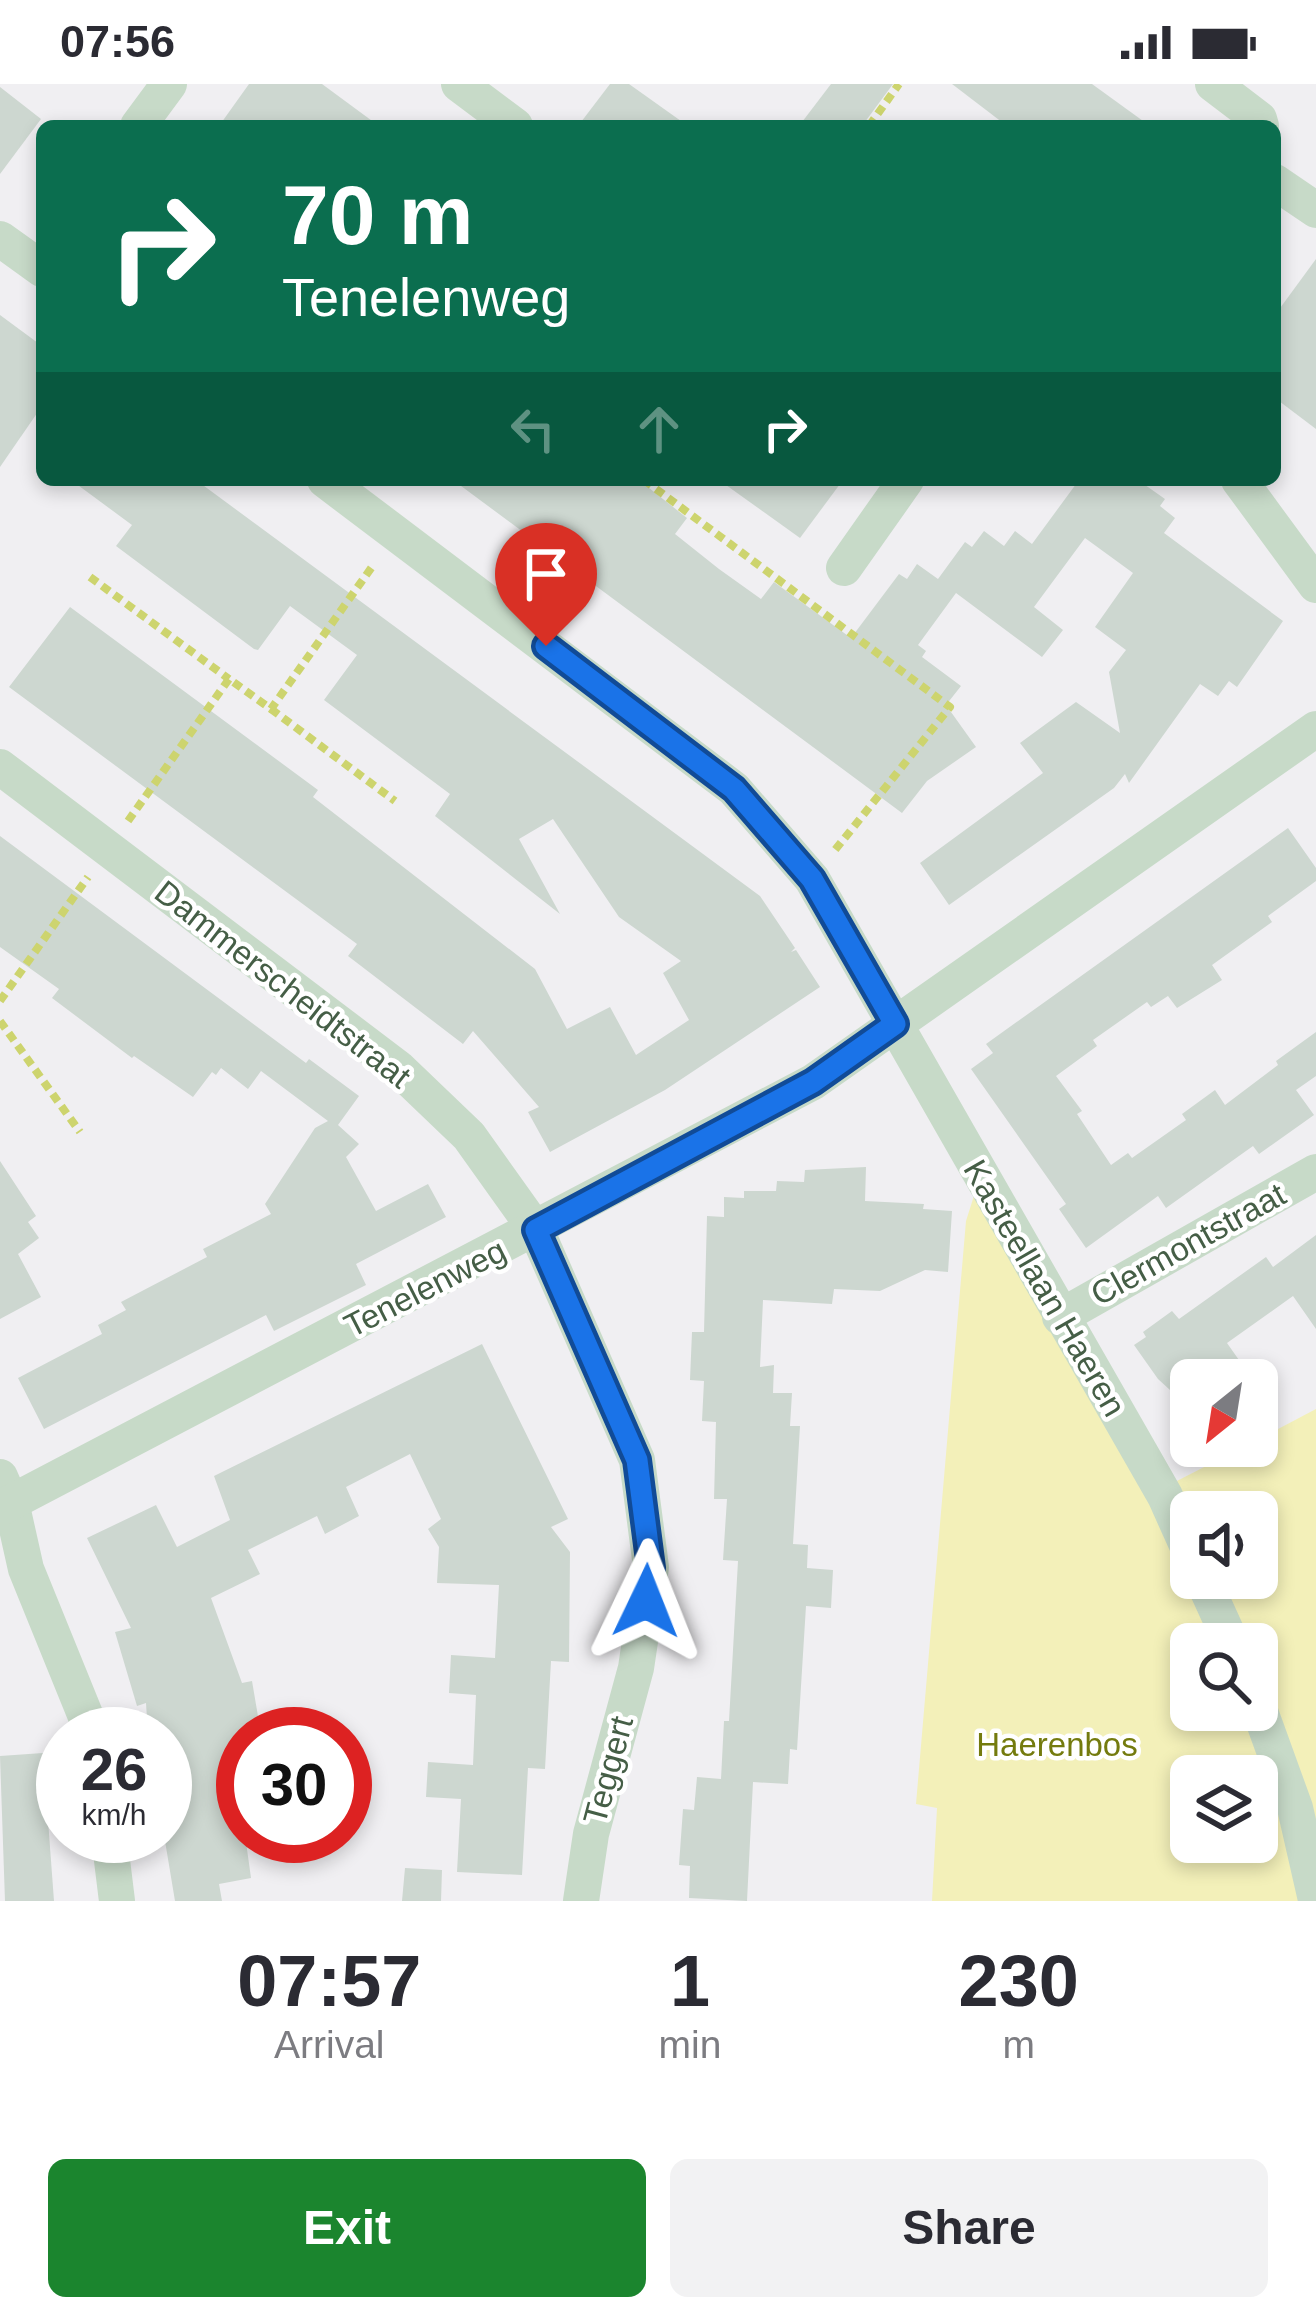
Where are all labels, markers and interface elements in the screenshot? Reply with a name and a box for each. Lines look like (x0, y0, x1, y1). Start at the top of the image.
text: 07:56 (60, 16, 175, 67)
icon: right (84, 168, 240, 324)
text: 70 m (282, 168, 473, 262)
text: Tenelenweg (282, 267, 570, 327)
icon: left (500, 396, 566, 462)
icon: ahead (626, 396, 692, 462)
icon: right (752, 396, 818, 462)
pin (495, 523, 597, 646)
icon: arrive (513, 541, 579, 607)
street label: Dammerscheidtstraat (148, 873, 418, 1095)
street label: Kasteellaan Haeren (957, 1153, 1133, 1423)
street label: Clermontstraat (1084, 1175, 1292, 1313)
street label: Tenelenweg (338, 1232, 512, 1344)
north arrow (1170, 1359, 1278, 1467)
map controls (1170, 1359, 1278, 1863)
button: sound (1170, 1491, 1278, 1599)
position arrow (583, 1538, 709, 1664)
button: search (1170, 1623, 1278, 1731)
speed limit sign: 30 (216, 1707, 372, 1863)
street label: Teggert (576, 1712, 640, 1828)
park label: Haerenbos (976, 1726, 1138, 1763)
text: 26 (81, 1736, 147, 1803)
button: layers (1170, 1755, 1278, 1863)
text: km/h (81, 1798, 147, 1831)
text: 07:57 (237, 1941, 421, 2021)
text: 1 (670, 1941, 710, 2021)
text: 230 (959, 1941, 1079, 2021)
text: Arrival (274, 2023, 385, 2066)
text: min (659, 2023, 721, 2066)
text: m (1002, 2023, 1035, 2066)
button: Exit (48, 2159, 646, 2297)
button: Share (670, 2159, 1268, 2297)

